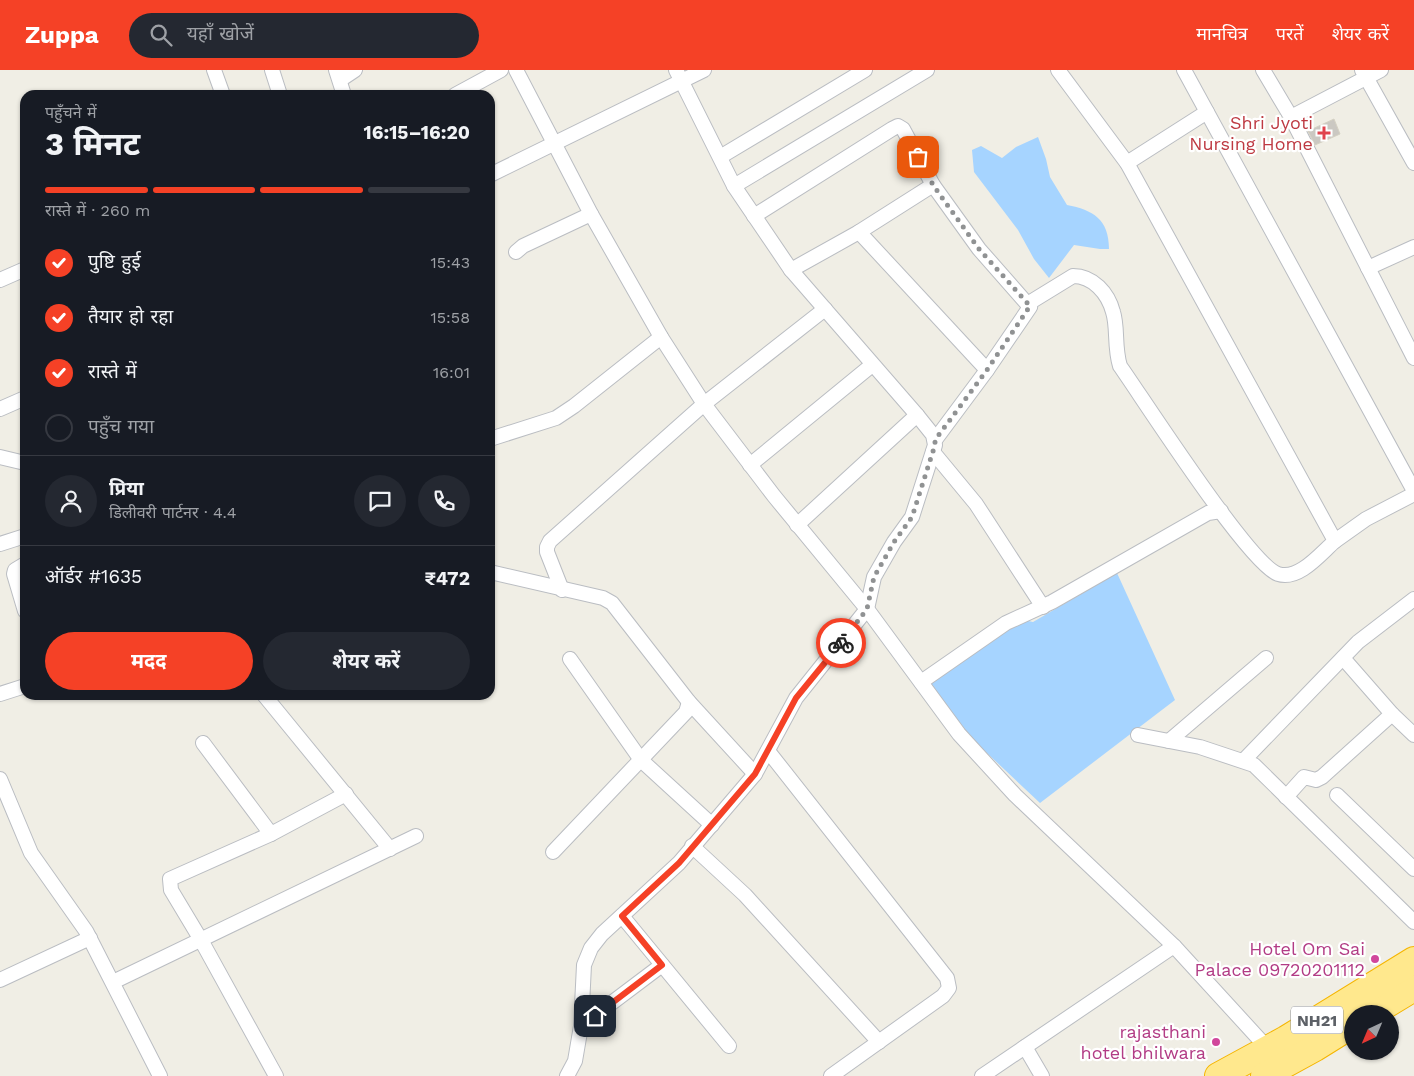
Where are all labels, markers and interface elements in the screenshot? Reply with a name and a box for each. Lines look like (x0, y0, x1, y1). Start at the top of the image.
search box (129, 13, 479, 58)
text: Zuppa (25, 21, 99, 49)
icon: search (147, 21, 175, 49)
text: यहाँ खोजें (187, 22, 254, 45)
text: मानचित्र (1196, 23, 1248, 44)
text: परतें (1276, 23, 1304, 44)
text: शेयर करें (1332, 23, 1389, 44)
text: पहुँचने में (45, 103, 97, 122)
place label: Shri Jyoti Nursing Home (1189, 112, 1313, 154)
text: 16:15–16:20 (364, 121, 470, 144)
text: 3 मिनट (45, 125, 140, 163)
marker: Shri Jyoti Nursing Home (1317, 126, 1331, 140)
pin (897, 136, 939, 178)
icon: bag (904, 143, 932, 171)
text: रास्ते में · 260 m (45, 201, 150, 220)
icon: check (45, 249, 73, 277)
text: पुष्टि हुई (88, 250, 141, 273)
text: 15:43 (431, 253, 470, 272)
icon: check (45, 304, 73, 332)
text: तैयार हो रहा (88, 305, 173, 328)
text: 15:58 (431, 308, 470, 327)
icon: check (45, 359, 73, 387)
text: रास्ते में (88, 360, 137, 383)
text: 16:01 (433, 363, 470, 382)
text: पहुँच गया (88, 415, 154, 438)
button: person (45, 475, 97, 527)
button: chat (354, 475, 406, 527)
button: phone (418, 475, 470, 527)
text: प्रिया (109, 477, 144, 500)
text: डिलीवरी पार्टनर · 4.4 (109, 503, 236, 522)
text: ऑर्डर #1635 (45, 565, 142, 588)
text: ₹472 (424, 567, 470, 590)
courier (816, 618, 866, 668)
icon: bike (827, 629, 855, 657)
button: मदद (45, 632, 253, 690)
button: शेयर करें (263, 632, 470, 690)
place label: Hotel Om Sai Palace 09720201112 (1195, 938, 1365, 980)
marker: Hotel Om Sai Palace 09720201112 (1369, 953, 1381, 965)
pin (574, 995, 616, 1037)
icon: home (581, 1002, 609, 1030)
north arrow (1344, 1005, 1399, 1060)
map controls (1344, 1005, 1399, 1060)
road number: NH21 (1291, 1006, 1343, 1034)
place label: rajasthani hotel bhilwara (1081, 1021, 1206, 1063)
marker: rajasthani hotel bhilwara (1210, 1036, 1222, 1048)

